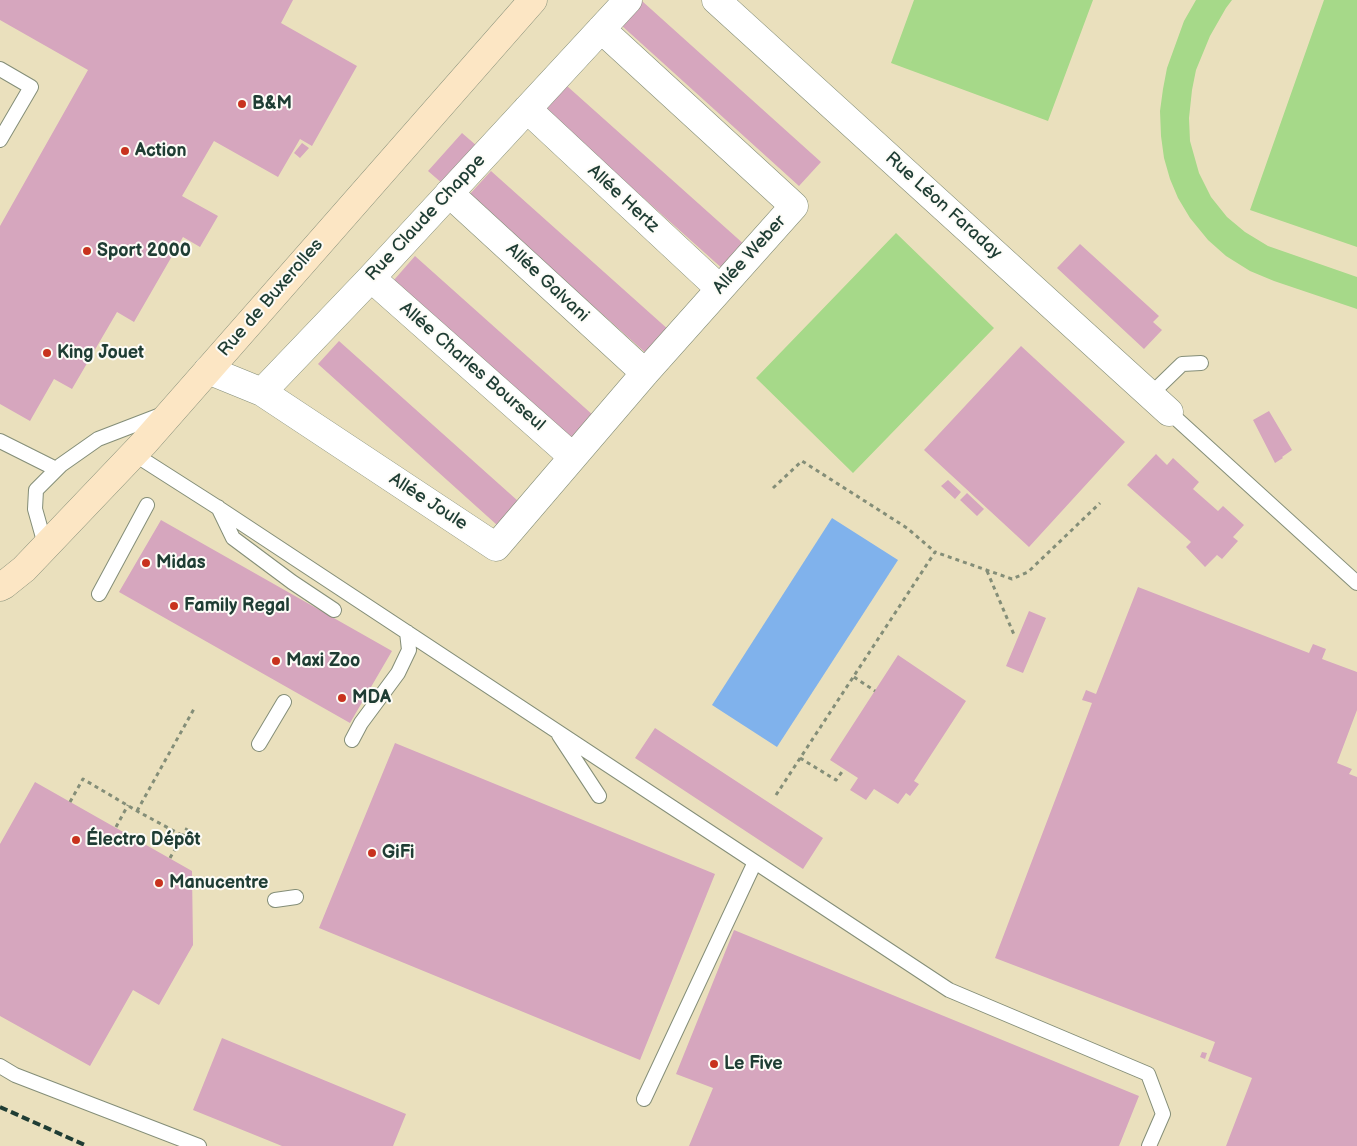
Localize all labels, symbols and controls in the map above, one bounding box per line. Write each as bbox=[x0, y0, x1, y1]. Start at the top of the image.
place label: B&M bbox=[252, 93, 292, 115]
marker: B&M bbox=[236, 98, 248, 110]
place label: Action bbox=[135, 140, 187, 162]
marker: Action bbox=[119, 145, 131, 157]
street label: Rue Léon Faraday bbox=[880, 148, 1006, 264]
street label: Rue Claude Chappe bbox=[362, 150, 490, 286]
street label: Allée Hertz bbox=[583, 160, 663, 238]
street label: Allée Weber bbox=[709, 211, 791, 299]
street label: Rue de Buxerolles bbox=[214, 235, 328, 361]
street label: Allée Galvani bbox=[501, 239, 593, 327]
place label: Sport 2000 bbox=[97, 240, 191, 262]
marker: Sport 2000 bbox=[81, 245, 93, 257]
street label: Allée Charles Bourseul bbox=[395, 298, 549, 436]
place label: King Jouet bbox=[57, 342, 144, 364]
marker: King Jouet bbox=[41, 347, 53, 359]
street label: Allée Joule bbox=[385, 469, 471, 535]
place label: Midas bbox=[156, 552, 206, 574]
marker: Midas bbox=[140, 557, 152, 569]
place label: Family Regal bbox=[184, 595, 290, 617]
marker: Family Regal bbox=[168, 600, 180, 612]
place label: Maxi Zoo bbox=[286, 650, 360, 672]
marker: Maxi Zoo bbox=[270, 655, 282, 667]
place label: MDA bbox=[352, 687, 391, 709]
marker: MDA bbox=[336, 692, 348, 704]
place label: Électro Dépôt bbox=[86, 829, 200, 851]
marker: Électro Dépôt bbox=[70, 834, 82, 846]
place label: GiFi bbox=[382, 842, 414, 864]
marker: GiFi bbox=[366, 847, 378, 859]
place label: Manucentre bbox=[169, 872, 268, 894]
marker: Manucentre bbox=[153, 877, 165, 889]
place label: Le Five bbox=[724, 1053, 783, 1075]
marker: Le Five bbox=[708, 1058, 720, 1070]

